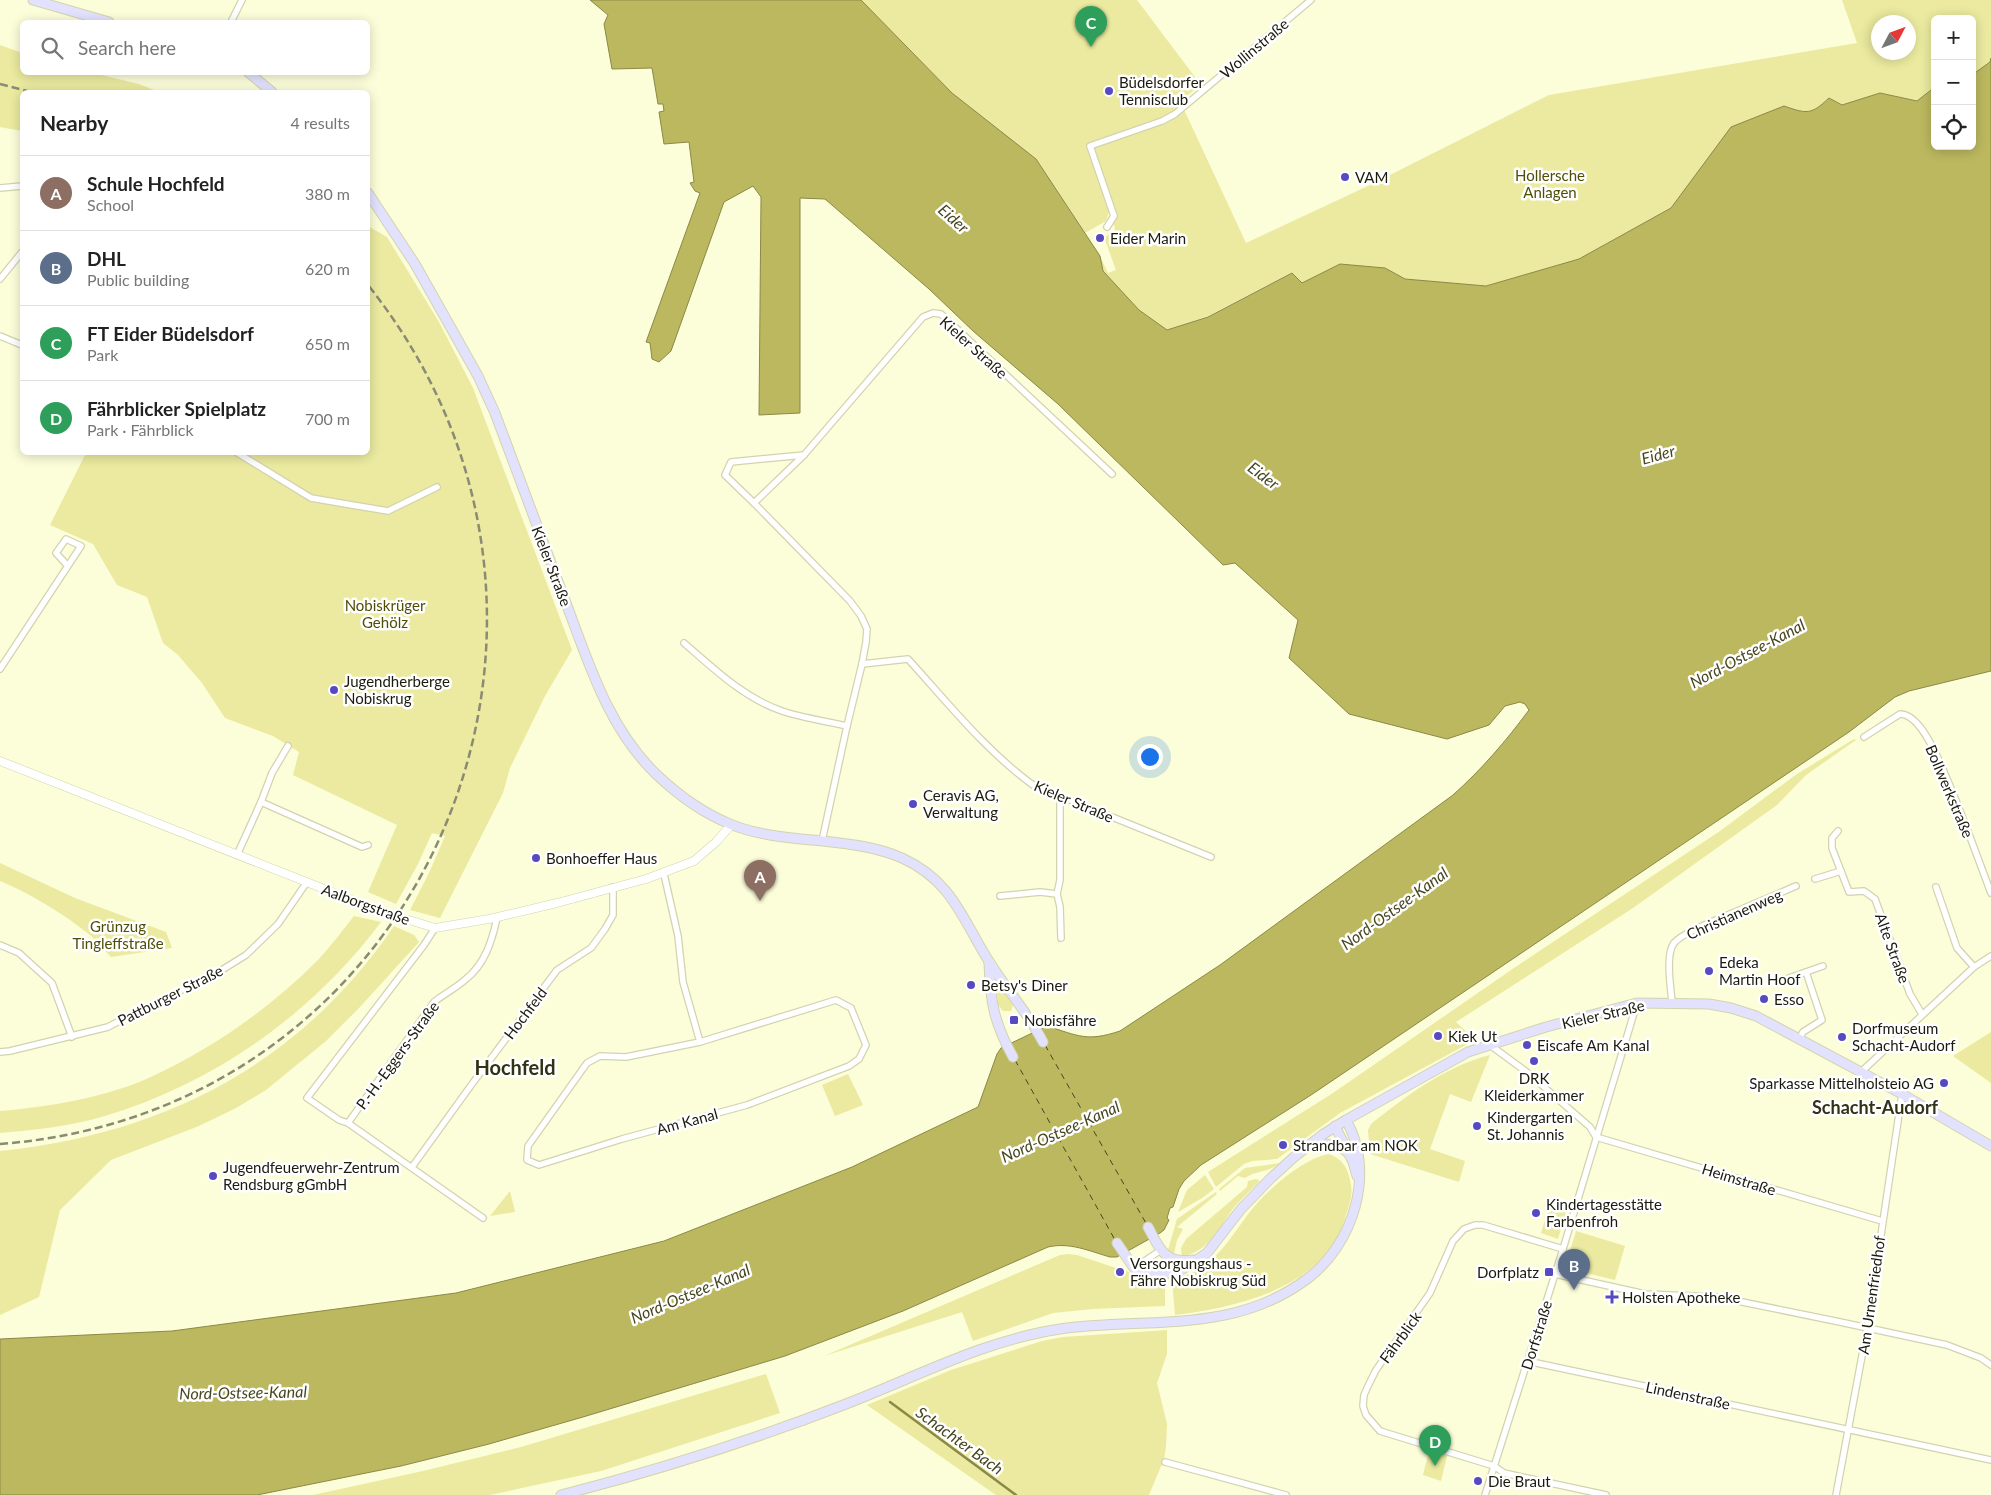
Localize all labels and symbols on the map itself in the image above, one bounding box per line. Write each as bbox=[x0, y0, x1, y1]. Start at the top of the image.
pin: C bbox=[1075, 6, 1107, 47]
street label: Wollinstraße bbox=[1216, 14, 1292, 82]
north arrow bbox=[1871, 15, 1916, 60]
place label: Büdelsdorfer Tennisclub bbox=[1119, 73, 1205, 108]
marker: Büdelsdorfer Tennisclub bbox=[1103, 85, 1115, 97]
park label: Hollersche Anlagen bbox=[1515, 166, 1585, 201]
place label: VAM bbox=[1355, 168, 1388, 186]
marker: VAM bbox=[1339, 171, 1351, 183]
water label: Eider bbox=[935, 200, 973, 237]
place label: Eider Marin bbox=[1110, 229, 1186, 247]
marker: Eider Marin bbox=[1094, 232, 1106, 244]
street label: Kieler Straße bbox=[937, 312, 1011, 382]
water label: Eider bbox=[1639, 440, 1677, 468]
water label: Eider bbox=[1245, 457, 1284, 493]
street label: Kieler Straße bbox=[528, 523, 576, 609]
park label: Nobiskrüger Gehölz bbox=[345, 596, 426, 631]
water label: Nord-Ostsee-Kanal bbox=[1686, 614, 1808, 691]
place label: Jugendherberge Nobiskrug bbox=[344, 672, 450, 707]
marker: Jugendherberge Nobiskrug bbox=[328, 684, 340, 696]
street label: Bollwerkstraße bbox=[1922, 742, 1978, 840]
your location bbox=[1137, 744, 1163, 770]
street label: Kieler Straße bbox=[1032, 776, 1116, 826]
place label: Ceravis AG, Verwaltung bbox=[923, 786, 999, 821]
marker: Ceravis AG, Verwaltung bbox=[907, 798, 919, 810]
place label: Bonhoeffer Haus bbox=[546, 849, 657, 867]
marker: Bonhoeffer Haus bbox=[530, 852, 542, 864]
pin: A bbox=[744, 860, 776, 901]
water label: Nord-Ostsee-Kanal bbox=[1337, 863, 1452, 953]
street label: Aalborgstraße bbox=[319, 880, 413, 928]
street label: Christianenweg bbox=[1683, 885, 1785, 943]
street label: Alte Straße bbox=[1872, 910, 1914, 986]
park label: Grünzug Tingleffstraße bbox=[72, 917, 164, 952]
place label: Edeka Martin Hoof bbox=[1719, 953, 1801, 988]
street label: Pattburger Straße bbox=[114, 961, 226, 1029]
marker: Edeka Martin Hoof bbox=[1703, 965, 1715, 977]
place label: Betsy's Diner bbox=[981, 976, 1068, 994]
marker: Betsy's Diner bbox=[965, 979, 977, 991]
street label: Hochfeld bbox=[500, 984, 550, 1042]
place label: Esso bbox=[1774, 990, 1804, 1008]
marker: Esso bbox=[1758, 993, 1770, 1005]
street label: Kieler Straße bbox=[1560, 996, 1646, 1032]
street label: P.-H.-Eggers-Straße bbox=[352, 997, 442, 1113]
place label: Nobisfähre bbox=[1024, 1011, 1096, 1029]
marker: Nobisfähre bbox=[1008, 1014, 1020, 1026]
place label: Dorfmuseum Schacht-Audorf bbox=[1852, 1019, 1956, 1054]
place label: Kiek Ut bbox=[1448, 1027, 1498, 1045]
marker: Kiek Ut bbox=[1432, 1030, 1444, 1042]
marker: Dorfmuseum Schacht-Audorf bbox=[1836, 1031, 1848, 1043]
place label: Eiscafe Am Kanal bbox=[1537, 1036, 1650, 1054]
marker: Eiscafe Am Kanal bbox=[1521, 1039, 1533, 1051]
district label: Hochfeld bbox=[474, 1055, 556, 1079]
marker: DRK Kleiderkammer bbox=[1528, 1055, 1540, 1067]
place label: DRK Kleiderkammer bbox=[1484, 1069, 1584, 1104]
place label: Sparkasse Mittelholsteio AG bbox=[1749, 1074, 1934, 1092]
marker: Sparkasse Mittelholsteio AG bbox=[1938, 1077, 1950, 1089]
water label: Nord-Ostsee-Kanal bbox=[998, 1096, 1123, 1166]
district label: Schacht-Audorf bbox=[1812, 1096, 1939, 1118]
street label: Am Kanal bbox=[654, 1104, 720, 1138]
place label: Kindergarten St. Johannis bbox=[1487, 1108, 1573, 1143]
marker: Kindergarten St. Johannis bbox=[1471, 1120, 1483, 1132]
place label: Strandbar am NOK bbox=[1293, 1136, 1418, 1154]
marker: Strandbar am NOK bbox=[1277, 1139, 1289, 1151]
place label: Jugendfeuerwehr-Zentrum Rendsburg gGmbH bbox=[223, 1158, 400, 1193]
street label: Heimstraße bbox=[1700, 1159, 1778, 1199]
marker: Jugendfeuerwehr-Zentrum Rendsburg gGmbH bbox=[207, 1170, 219, 1182]
place label: Kindertagesstätte Farbenfroh bbox=[1546, 1195, 1662, 1230]
marker: Kindertagesstätte Farbenfroh bbox=[1530, 1207, 1542, 1219]
street label: Am Urnenfriedhof bbox=[1854, 1234, 1888, 1356]
pin: B bbox=[1558, 1249, 1590, 1290]
place label: Versorgungshaus - Fähre Nobiskrug Süd bbox=[1130, 1254, 1266, 1289]
water label: Nord-Ostsee-Kanal bbox=[627, 1259, 753, 1327]
place label: Dorfplatz bbox=[1477, 1263, 1539, 1281]
marker: Versorgungshaus - Fähre Nobiskrug Süd bbox=[1114, 1266, 1126, 1278]
marker: Dorfplatz bbox=[1543, 1266, 1555, 1278]
place label: Holsten Apotheke bbox=[1622, 1288, 1740, 1306]
marker: Holsten Apotheke bbox=[1606, 1291, 1618, 1303]
street label: Dorfstraße bbox=[1517, 1298, 1555, 1372]
street label: Fährblick bbox=[1375, 1308, 1425, 1366]
street label: Lindenstraße bbox=[1644, 1377, 1732, 1413]
water label: Nord-Ostsee-Kanal bbox=[179, 1381, 307, 1403]
water label: Schachter Bach bbox=[913, 1402, 1007, 1478]
pin: D bbox=[1419, 1425, 1451, 1466]
place label: Die Braut bbox=[1488, 1472, 1551, 1490]
marker: Die Braut bbox=[1472, 1475, 1484, 1487]

